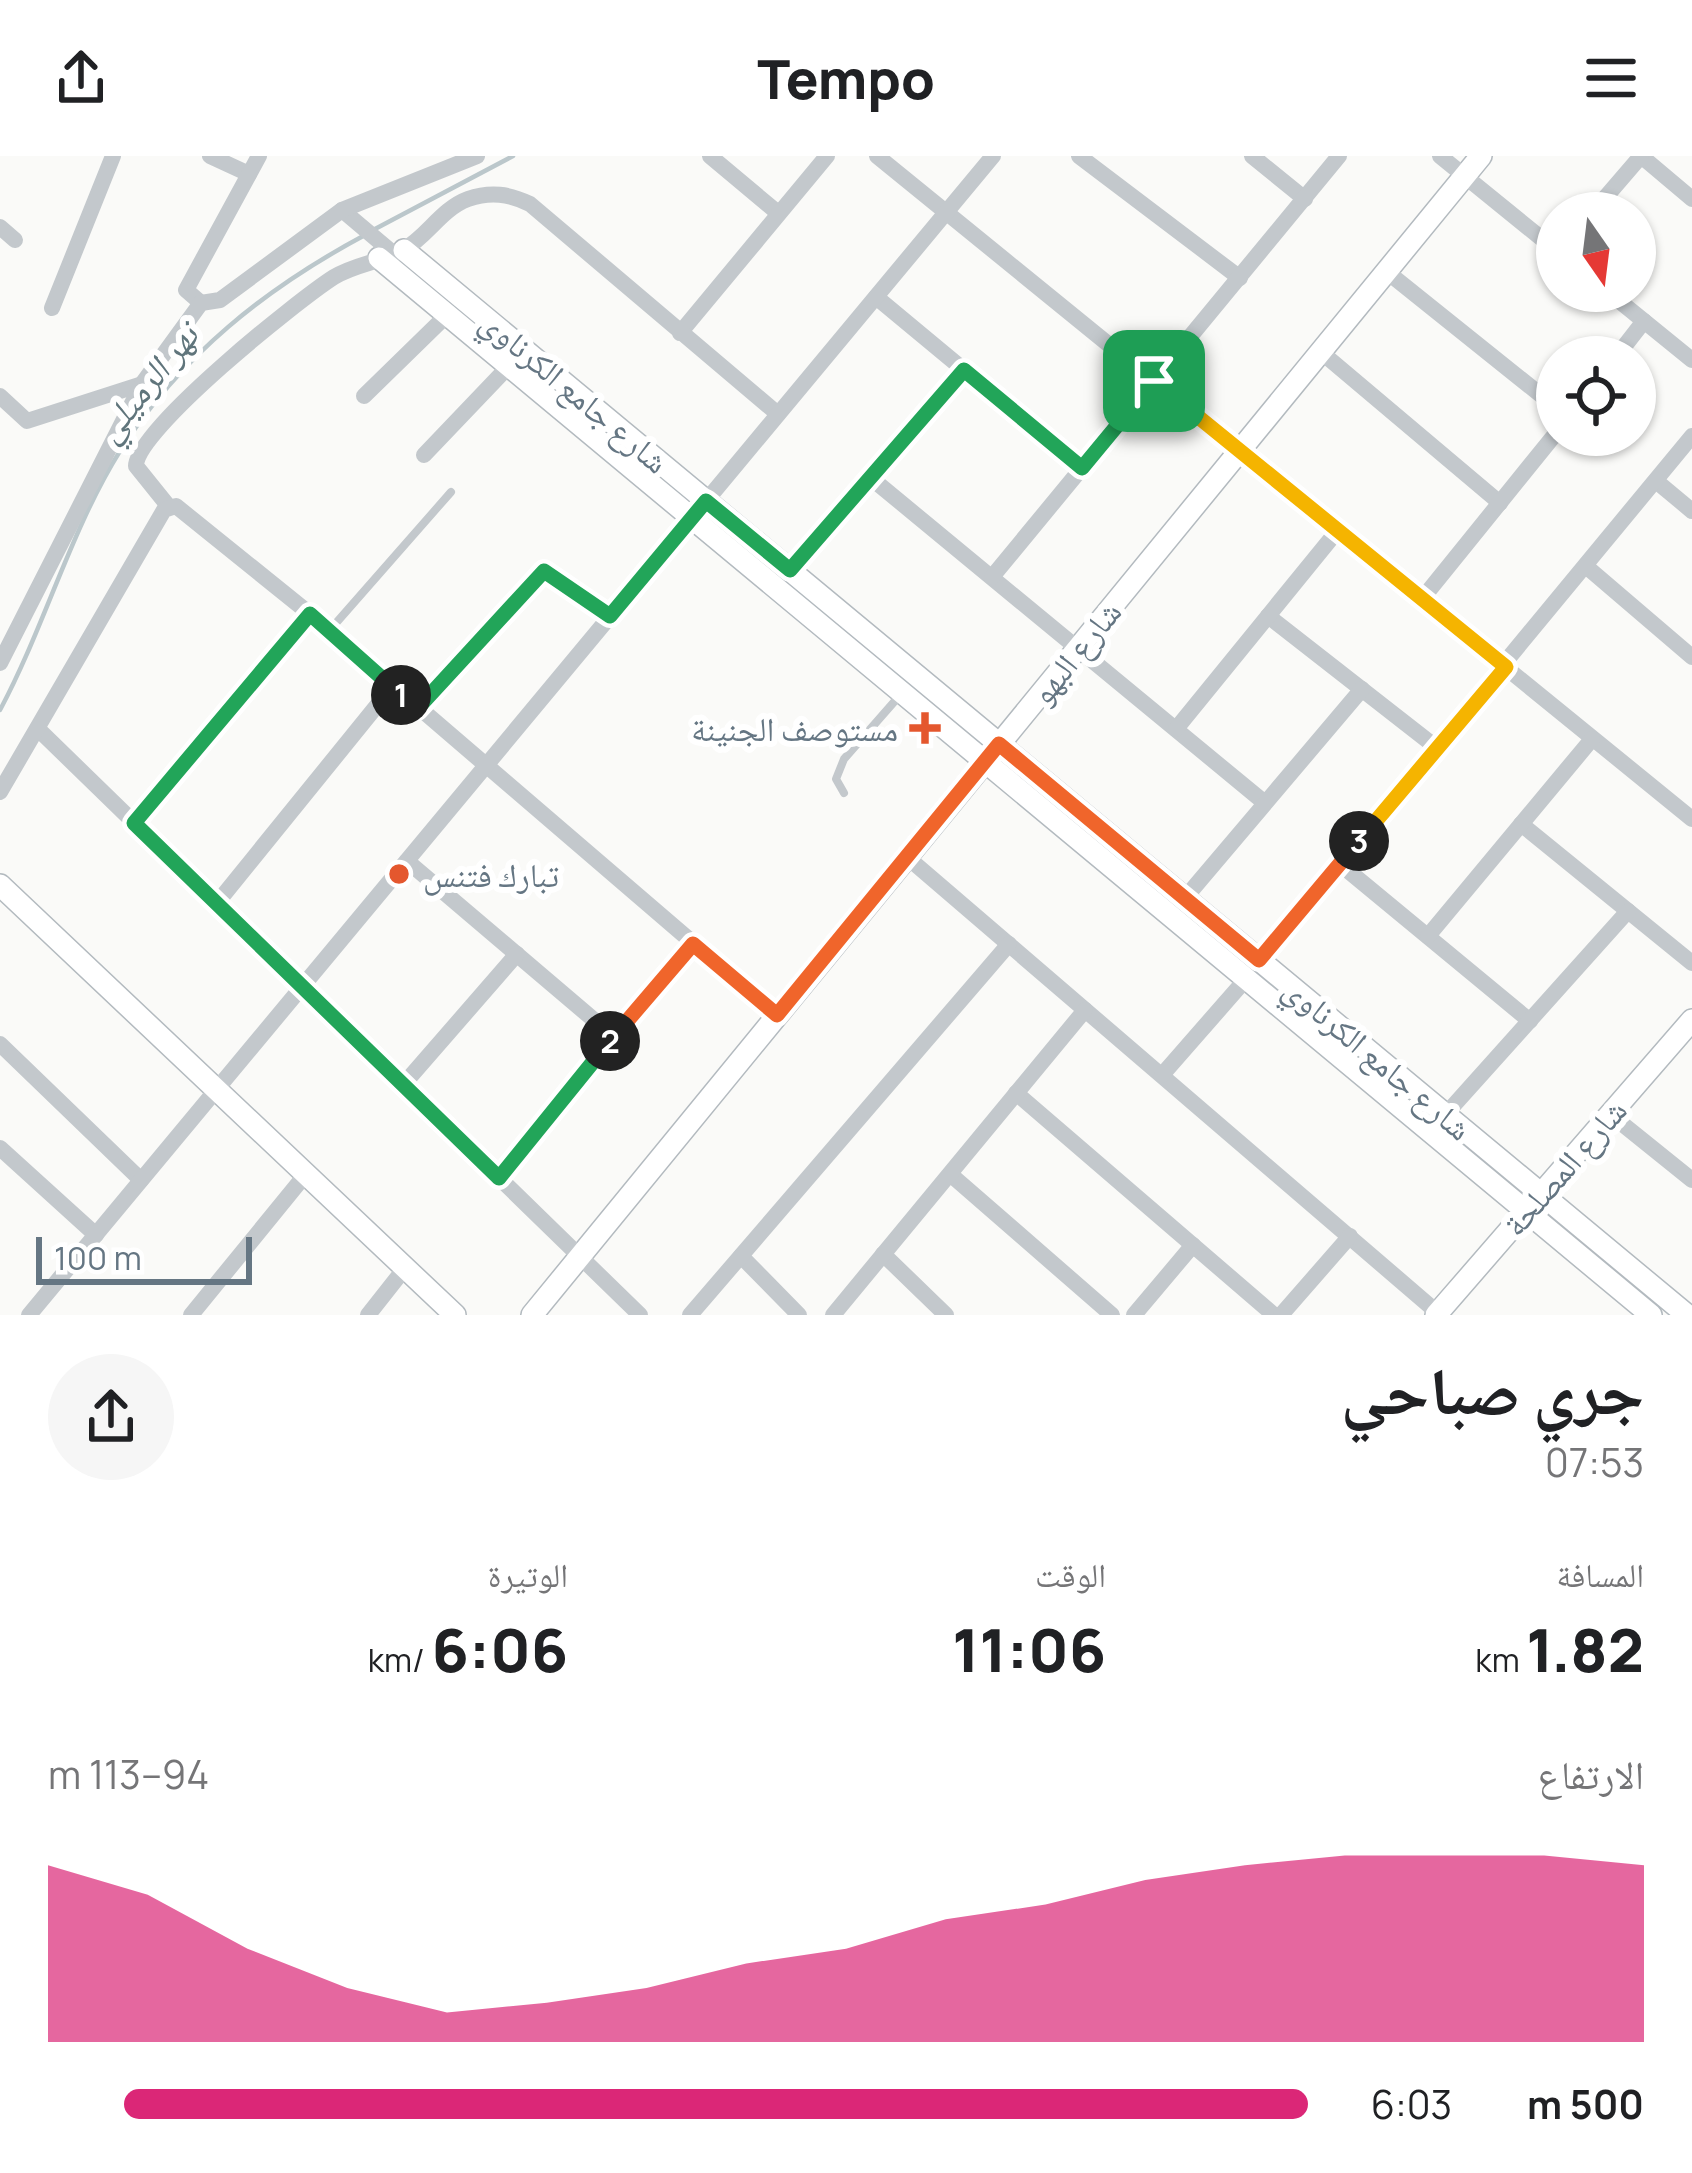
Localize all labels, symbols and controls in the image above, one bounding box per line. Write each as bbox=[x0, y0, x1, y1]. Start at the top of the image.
text: Tempo bbox=[757, 41, 935, 115]
icon: share bbox=[48, 45, 114, 111]
icon: menu bbox=[1578, 45, 1644, 111]
north arrow bbox=[1536, 192, 1656, 312]
map controls bbox=[1536, 192, 1656, 456]
street label: شارع جامع الكرناوي bbox=[469, 299, 679, 486]
water label: نهر الرميلي bbox=[83, 308, 216, 455]
pin bbox=[1103, 330, 1205, 432]
button: locate bbox=[1536, 336, 1656, 456]
icon: arrive bbox=[1121, 348, 1187, 414]
street label: شارع البهو bbox=[1019, 590, 1131, 714]
pin: 1 bbox=[371, 665, 431, 725]
text: 1 bbox=[394, 672, 408, 717]
place label: مستوصف الجنينة bbox=[691, 706, 898, 751]
marker: مستوصف الجنينة bbox=[909, 712, 941, 744]
pin: 3 bbox=[1329, 811, 1389, 871]
text: 3 bbox=[1349, 818, 1369, 863]
place label: تبارك فتنس bbox=[423, 852, 559, 897]
marker: تبارك فتنس bbox=[386, 861, 412, 887]
street label: شارع جامع الكرناوي bbox=[1272, 966, 1482, 1153]
pin: 2 bbox=[580, 1011, 640, 1071]
text: 2 bbox=[600, 1018, 620, 1063]
street label: شارع المصلحة bbox=[1492, 1089, 1636, 1245]
scale bar bbox=[36, 1231, 252, 1284]
text: 100 m bbox=[54, 1235, 142, 1280]
text: جري صباحي bbox=[1341, 1345, 1644, 1435]
button: share bbox=[48, 1354, 174, 1480]
text: 07:53 bbox=[1545, 1435, 1644, 1489]
text: الوتيرة bbox=[488, 1552, 568, 1597]
text: الوقت bbox=[1035, 1552, 1106, 1597]
text: المسافة bbox=[1557, 1552, 1644, 1597]
text: 6:06 bbox=[432, 1608, 568, 1690]
text: 11:06 bbox=[952, 1608, 1106, 1690]
text: 1.82 bbox=[1526, 1608, 1644, 1690]
text: /km bbox=[368, 1637, 432, 1682]
text: km bbox=[1475, 1637, 1526, 1682]
text: 94–113 m bbox=[48, 1747, 209, 1801]
text: الارتفاع bbox=[1538, 1747, 1644, 1801]
text: 6:03 bbox=[1371, 2077, 1452, 2131]
text: 500 m bbox=[1527, 2077, 1644, 2131]

